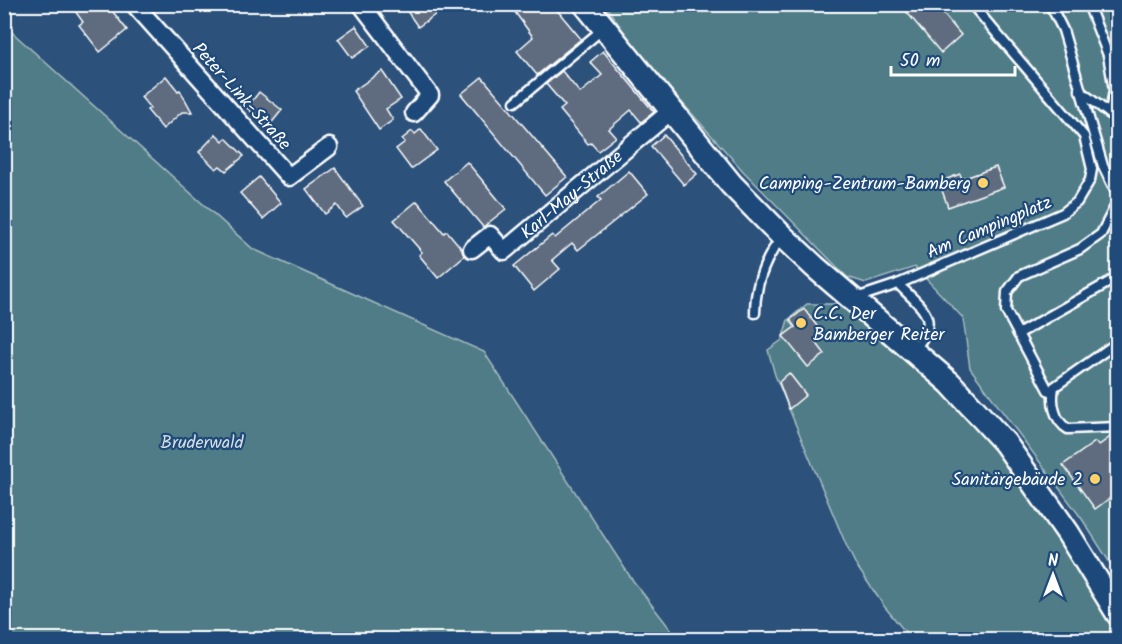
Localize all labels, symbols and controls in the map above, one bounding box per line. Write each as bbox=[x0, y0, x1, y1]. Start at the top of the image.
street label: Peter-Link-Straße bbox=[184, 36, 298, 158]
scale bar bbox=[891, 39, 1016, 77]
text: 50 m bbox=[900, 47, 940, 76]
street label: Karl-May-Straße bbox=[514, 144, 630, 247]
place label: Camping-Zentrum-Bamberg bbox=[759, 170, 971, 199]
marker: Camping-Zentrum-Bamberg bbox=[976, 176, 990, 190]
street label: Am Campingplatz bbox=[923, 189, 1057, 268]
place label: C.C. Der Bamberger Reiter bbox=[813, 300, 946, 350]
marker: C.C. Der Bamberger Reiter bbox=[794, 316, 808, 330]
park label: Bruderwald bbox=[160, 429, 245, 458]
place label: Sanitärgebäude 2 bbox=[952, 466, 1083, 495]
marker: Sanitärgebäude 2 bbox=[1088, 472, 1102, 486]
north arrow bbox=[1023, 545, 1083, 605]
text: N bbox=[1048, 549, 1058, 574]

